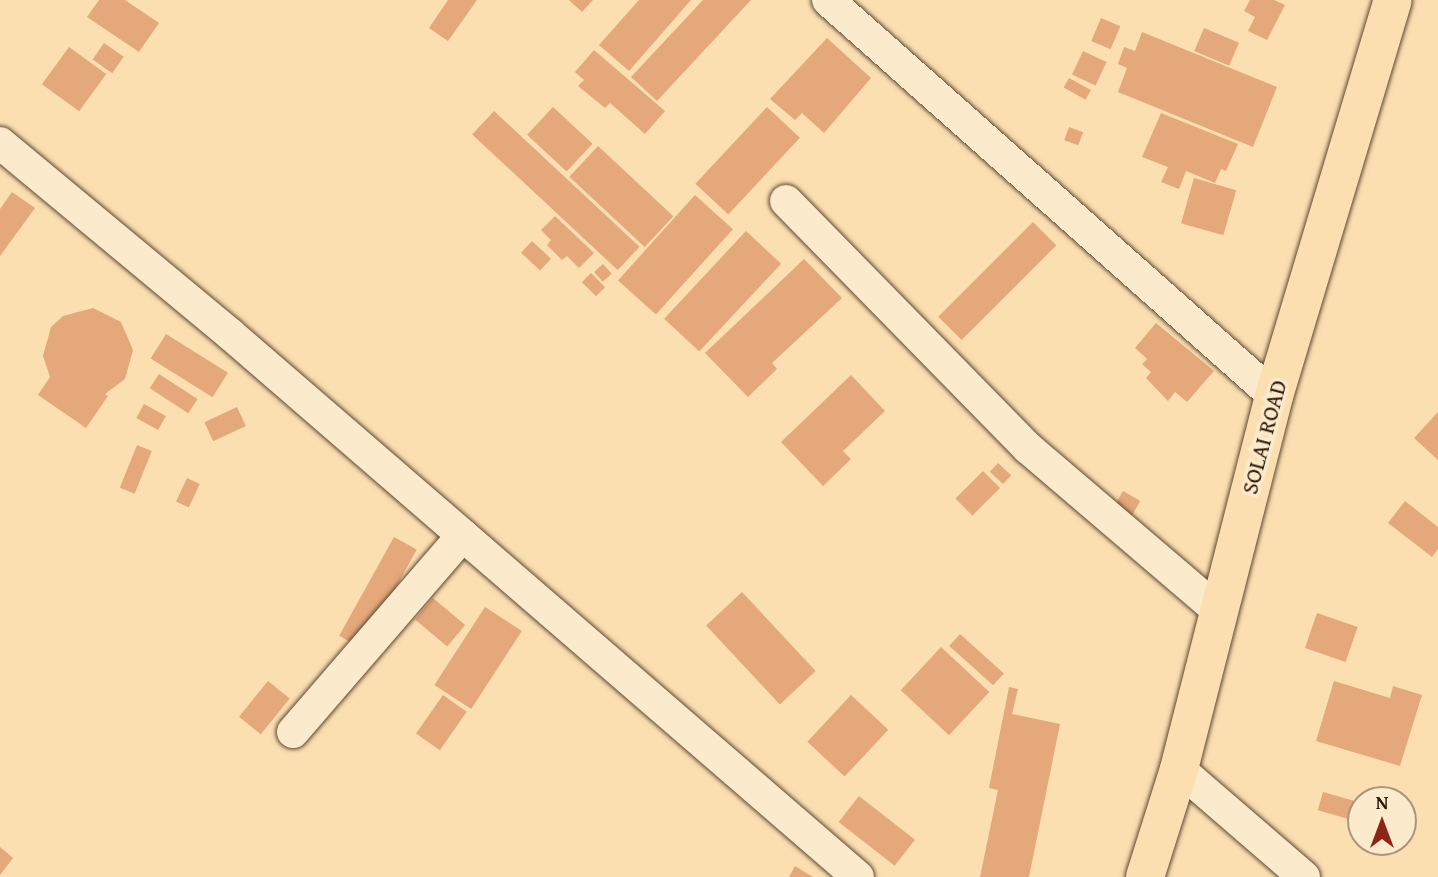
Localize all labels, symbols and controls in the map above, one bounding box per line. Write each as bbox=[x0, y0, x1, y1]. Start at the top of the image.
street label: SOLAI ROAD bbox=[1236, 377, 1292, 497]
north arrow bbox=[1347, 786, 1417, 856]
text: N bbox=[1376, 788, 1388, 816]

